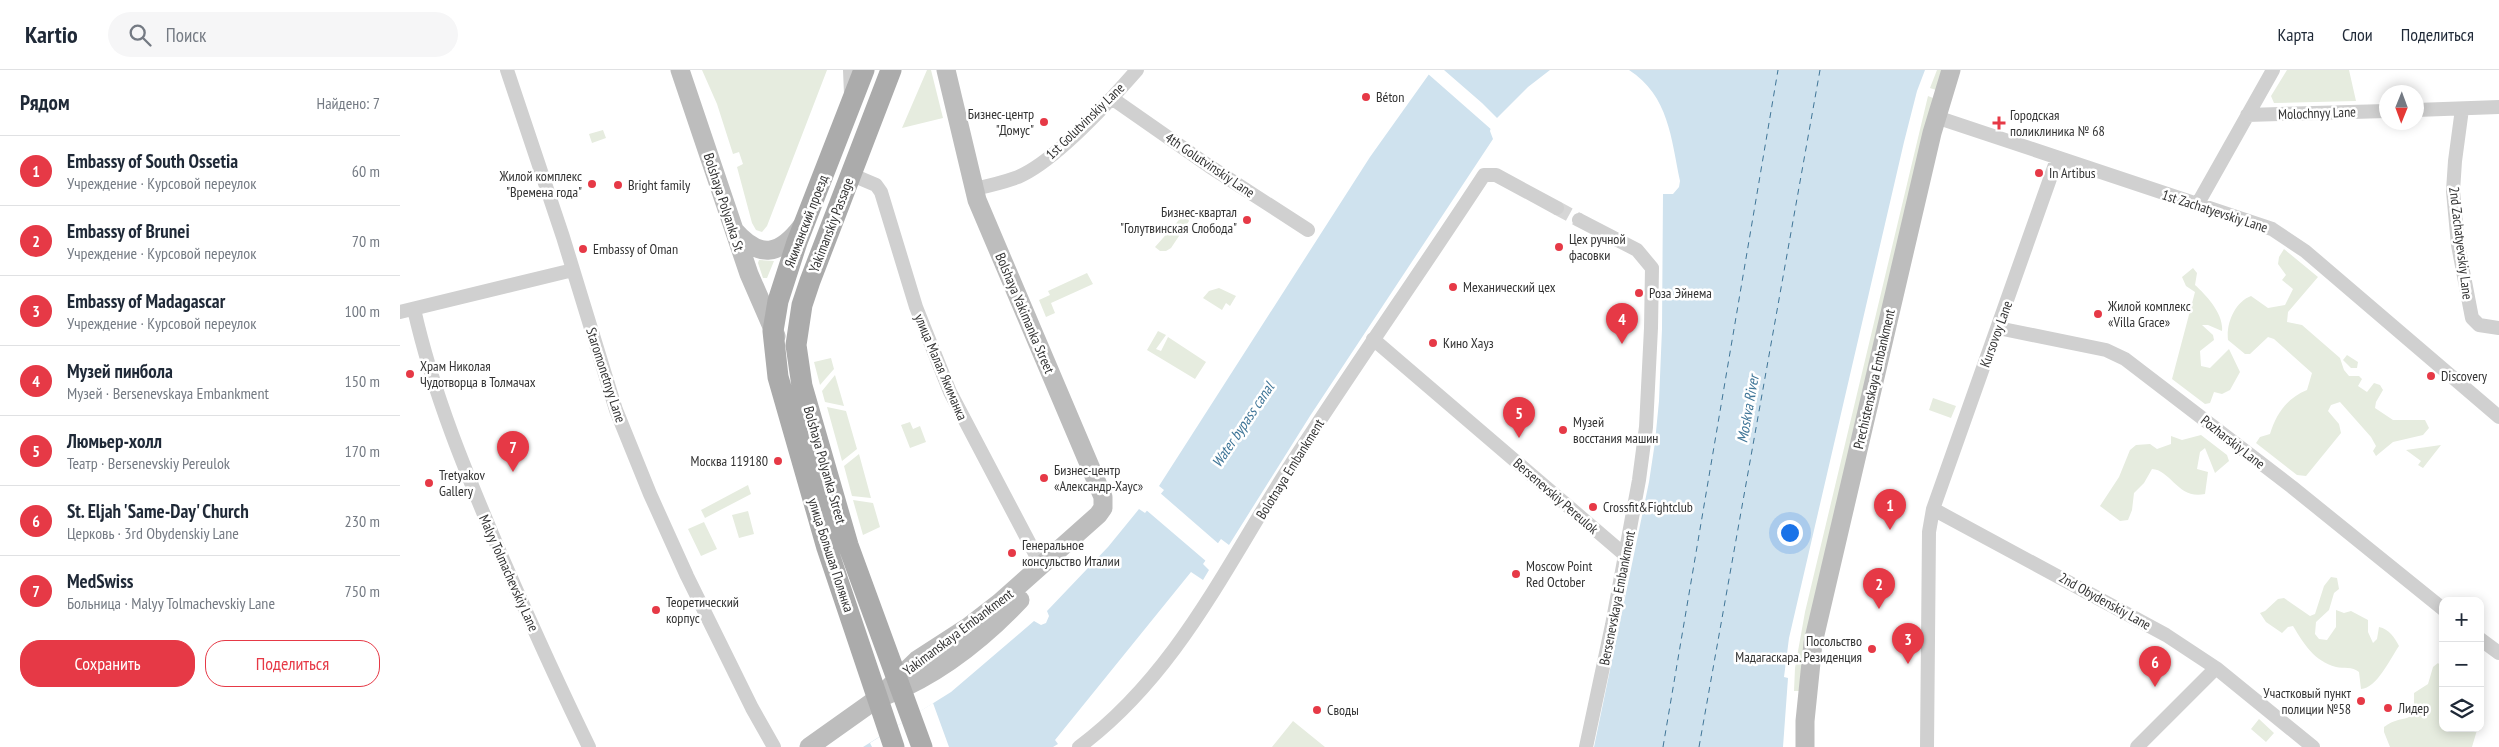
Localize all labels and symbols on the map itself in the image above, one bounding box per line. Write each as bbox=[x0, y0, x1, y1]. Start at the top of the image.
street label: 1st Golutvinskiy Lane bbox=[1042, 79, 1128, 163]
north arrow bbox=[2379, 85, 2424, 130]
place label: Béton bbox=[1376, 88, 1404, 106]
marker: Béton bbox=[1360, 91, 1372, 103]
street label: Molochnyy Lane bbox=[2278, 103, 2356, 123]
place label: Бизнес-центр "Домус" bbox=[968, 105, 1034, 139]
place label: Городская поликлиника № 68 bbox=[2010, 106, 2105, 140]
marker: Бизнес-центр "Домус" bbox=[1038, 116, 1050, 128]
marker: Городская поликлиника № 68 bbox=[1992, 116, 2006, 130]
street label: 4th Golutvinskiy Lane bbox=[1162, 128, 1258, 202]
street label: Bolshaya Polyanka St bbox=[700, 151, 748, 254]
place label: In Artibus bbox=[2049, 164, 2096, 182]
place label: Жилой комплекс "Времена года" bbox=[498, 167, 582, 201]
marker: In Artibus bbox=[2033, 167, 2045, 179]
street label: Якиманский проезд bbox=[780, 172, 832, 270]
street label: Yakimanskiy Passage bbox=[805, 175, 857, 275]
place label: Bright family bbox=[628, 176, 691, 194]
marker: Жилой комплекс "Времена года" bbox=[586, 178, 598, 190]
marker: Bright family bbox=[612, 179, 624, 191]
street label: 1st Zachatyevskiy Lane bbox=[2160, 185, 2270, 237]
street label: 2nd Zachatyevskiy Lane bbox=[2445, 185, 2477, 301]
place label: Бизнес-квартал "Голутвинская Слобода" bbox=[1120, 203, 1237, 237]
marker: Бизнес-квартал "Голутвинская Слобода" bbox=[1241, 214, 1253, 226]
place label: Цех ручной фасовки bbox=[1569, 230, 1626, 264]
place label: Embassy of Oman bbox=[593, 240, 678, 258]
marker: Цех ручной фасовки bbox=[1553, 241, 1565, 253]
marker: Embassy of Oman bbox=[577, 243, 589, 255]
street label: Bolshaya Yakimanka Street bbox=[991, 250, 1059, 376]
place label: Механический цех bbox=[1463, 278, 1556, 296]
marker: Механический цех bbox=[1447, 281, 1459, 293]
place label: Роза Эйнема bbox=[1649, 284, 1712, 302]
marker: Роза Эйнема bbox=[1633, 287, 1645, 299]
place label: Жилой комплекс «Villa Grace» bbox=[2107, 297, 2191, 331]
street label: Kursovoy Lane bbox=[1976, 298, 2016, 370]
pin: 4 bbox=[1606, 303, 1638, 344]
street label: Prechistenskaya Embankment bbox=[1849, 307, 1899, 451]
marker: Жилой комплекс «Villa Grace» bbox=[2092, 308, 2104, 320]
street label: улица Малая Якиманка bbox=[910, 311, 972, 423]
street label: Staromonetnyy Lane bbox=[582, 325, 630, 425]
place label: Кино Хауз bbox=[1443, 334, 1494, 352]
marker: Кино Хауз bbox=[1427, 337, 1439, 349]
place label: Храм Николая Чудотворца в Толмачах bbox=[420, 357, 536, 391]
place label: Discovery bbox=[2441, 367, 2488, 385]
marker: Храм Николая Чудотворца в Толмачах bbox=[404, 368, 416, 380]
marker: Discovery bbox=[2425, 370, 2437, 382]
water label: Moskva River bbox=[1732, 372, 1763, 444]
water label: Water bypass canal bbox=[1207, 377, 1279, 471]
pin: 5 bbox=[1503, 397, 1535, 438]
street label: Bolshaya Polyanka Street bbox=[800, 404, 850, 526]
street label: Pozharskiy Lane bbox=[2197, 411, 2269, 473]
place label: Музей восстания машин bbox=[1573, 413, 1658, 447]
street label: Bolotnaya Embankment bbox=[1252, 415, 1328, 522]
marker: Музей восстания машин bbox=[1557, 424, 1569, 436]
pin: 7 bbox=[497, 431, 529, 472]
place label: Москва 119180 bbox=[691, 452, 768, 470]
street label: Bersenevskiy Pereulok bbox=[1510, 454, 1603, 538]
marker: Москва 119180 bbox=[772, 455, 784, 467]
place label: Бизнес-центр «Александр-Хаус» bbox=[1054, 461, 1143, 495]
place label: Tretyakov Gallery bbox=[439, 466, 486, 500]
marker: Бизнес-центр «Александр-Хаус» bbox=[1038, 472, 1050, 484]
marker: Tretyakov Gallery bbox=[423, 477, 435, 489]
pin: 1 bbox=[1874, 489, 1906, 530]
street label: улица Большая Полянка bbox=[804, 496, 858, 614]
place label: Crossfit&Fightclub bbox=[1603, 498, 1693, 516]
marker: Crossfit&Fightclub bbox=[1587, 501, 1599, 513]
street label: Malyy Tolmachevskiy Lane bbox=[475, 512, 543, 634]
your location bbox=[1777, 520, 1803, 546]
street label: Bersenevskaya Embankment bbox=[1595, 529, 1639, 667]
place label: Генеральное консульство Италии bbox=[1022, 536, 1120, 570]
marker: Генеральное консульство Италии bbox=[1006, 547, 1018, 559]
place label: Moscow Point Red October bbox=[1526, 557, 1592, 591]
marker: Moscow Point Red October bbox=[1510, 568, 1522, 580]
pin: 2 bbox=[1863, 568, 1895, 609]
street label: 2nd Obydenskiy Lane bbox=[2056, 568, 2154, 634]
street label: Yakimanskaya Embankment bbox=[899, 585, 1017, 679]
place label: Теоретический корпус bbox=[666, 593, 739, 627]
marker: Теоретический корпус bbox=[650, 604, 662, 616]
pin: 3 bbox=[1892, 623, 1924, 664]
place label: Посольство Мадагаскара. Резиденция bbox=[1735, 632, 1862, 666]
marker: Посольство Мадагаскара. Резиденция bbox=[1866, 643, 1878, 655]
pin: 6 bbox=[2139, 646, 2171, 687]
place label: Участковый пункт полиции №58 bbox=[2263, 684, 2352, 718]
marker: Участковый пункт полиции №58 bbox=[2355, 695, 2367, 707]
place label: Лидер bbox=[2397, 699, 2429, 717]
place label: Своды bbox=[1327, 701, 1359, 719]
marker: Лидер bbox=[2382, 702, 2394, 714]
marker: Своды bbox=[1311, 704, 1323, 716]

